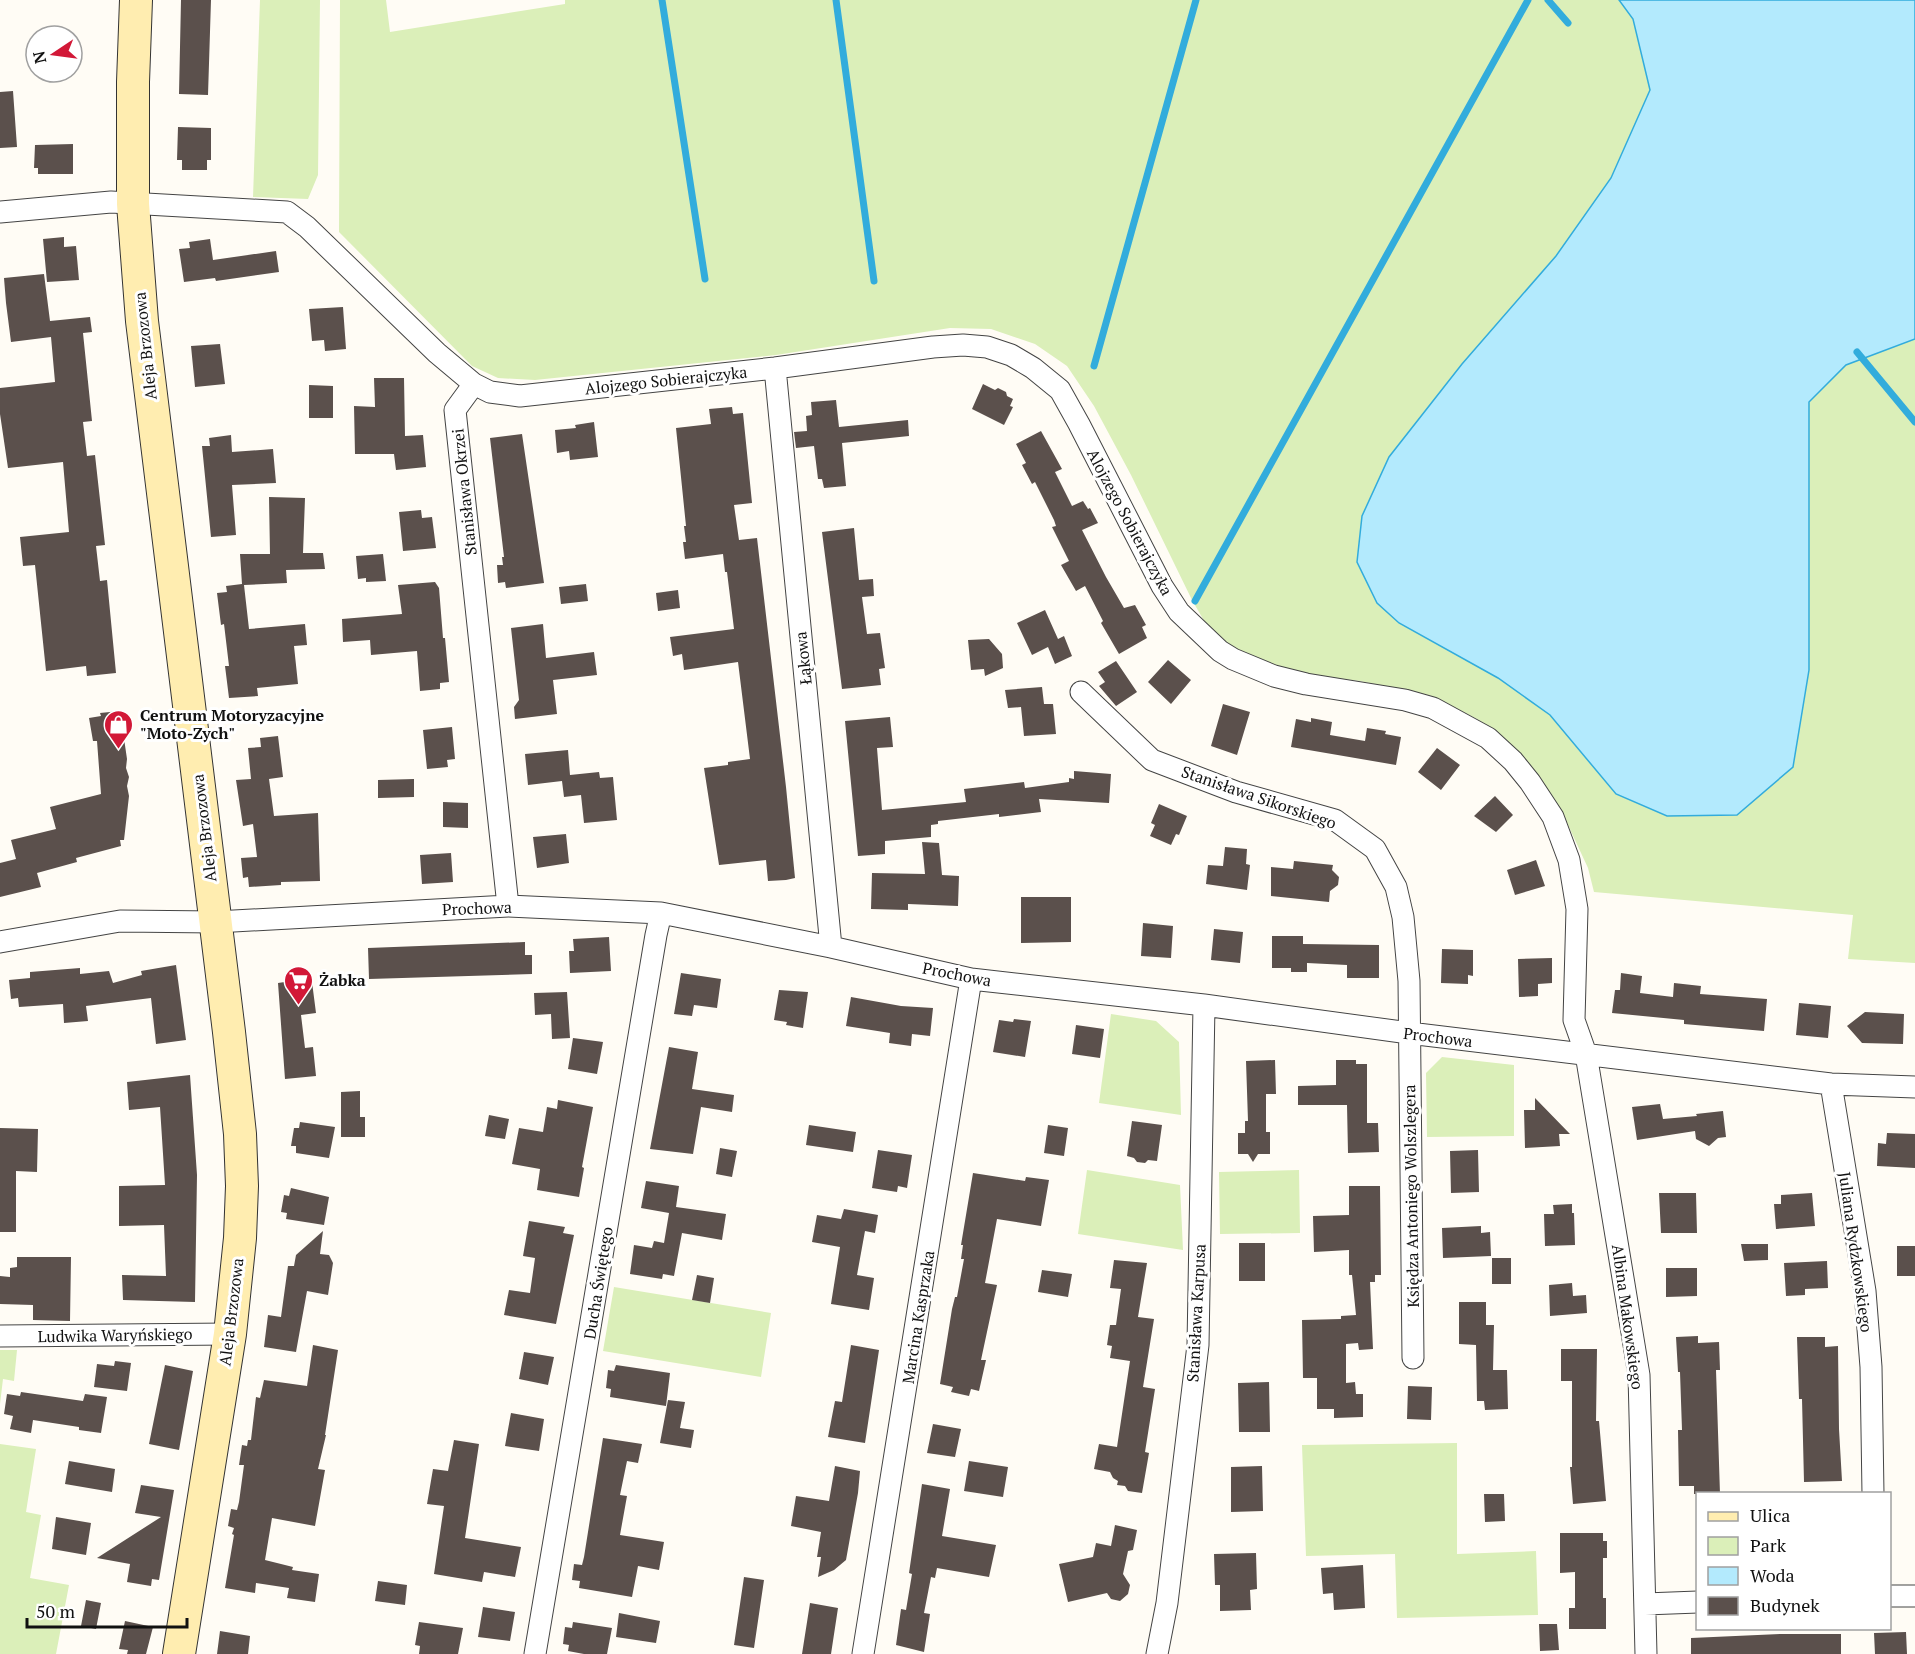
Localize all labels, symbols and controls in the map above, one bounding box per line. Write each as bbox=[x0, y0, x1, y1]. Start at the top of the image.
north arrow bbox=[24, 24, 84, 84]
text: N bbox=[27, 49, 51, 66]
street label: Aleja Brzozowa bbox=[128, 291, 162, 401]
street label: Alojzego Sobierajczyka bbox=[584, 361, 748, 399]
street label: Stanisława Okrzei bbox=[446, 427, 482, 557]
street label: Alojzego Sobierajczyka bbox=[1082, 445, 1178, 599]
street label: Łąkowa bbox=[789, 630, 817, 686]
place label: Centrum Motoryzacyjne "Moto-Zych" bbox=[140, 704, 325, 744]
shop icon: Centrum Motoryzacyjne "Moto-Zych" bbox=[103, 708, 135, 750]
street label: Stanisława Sikorskiego bbox=[1179, 760, 1340, 834]
street label: Aleja Brzozowa bbox=[186, 773, 222, 883]
street label: Prochowa bbox=[442, 896, 512, 920]
street label: Prochowa bbox=[921, 957, 993, 991]
supermarket icon: Żabka bbox=[282, 964, 314, 1006]
place label: Żabka bbox=[319, 969, 366, 991]
street label: Prochowa bbox=[1402, 1022, 1474, 1052]
street label: Księdza Antoniego Wolszlegera bbox=[1398, 1084, 1424, 1308]
street label: Juliana Rydzkowskiego bbox=[1834, 1170, 1878, 1334]
street label: Ducha Świętego bbox=[578, 1225, 618, 1341]
street label: Stanisława Karpusa bbox=[1181, 1243, 1211, 1383]
street label: Albina Makowskiego bbox=[1607, 1243, 1649, 1391]
street label: Marcina Kasprzaka bbox=[897, 1249, 939, 1385]
street label: Aleja Brzozowa bbox=[213, 1257, 249, 1367]
street label: Ludwika Waryńskiego bbox=[37, 1323, 193, 1347]
legend bbox=[1696, 1492, 1891, 1630]
text: Ulica bbox=[1750, 1503, 1790, 1527]
text: Park bbox=[1750, 1533, 1787, 1557]
text: Woda bbox=[1750, 1563, 1795, 1587]
scale bar bbox=[27, 1591, 188, 1629]
text: Budynek bbox=[1750, 1593, 1820, 1617]
text: 50 m bbox=[36, 1599, 76, 1623]

